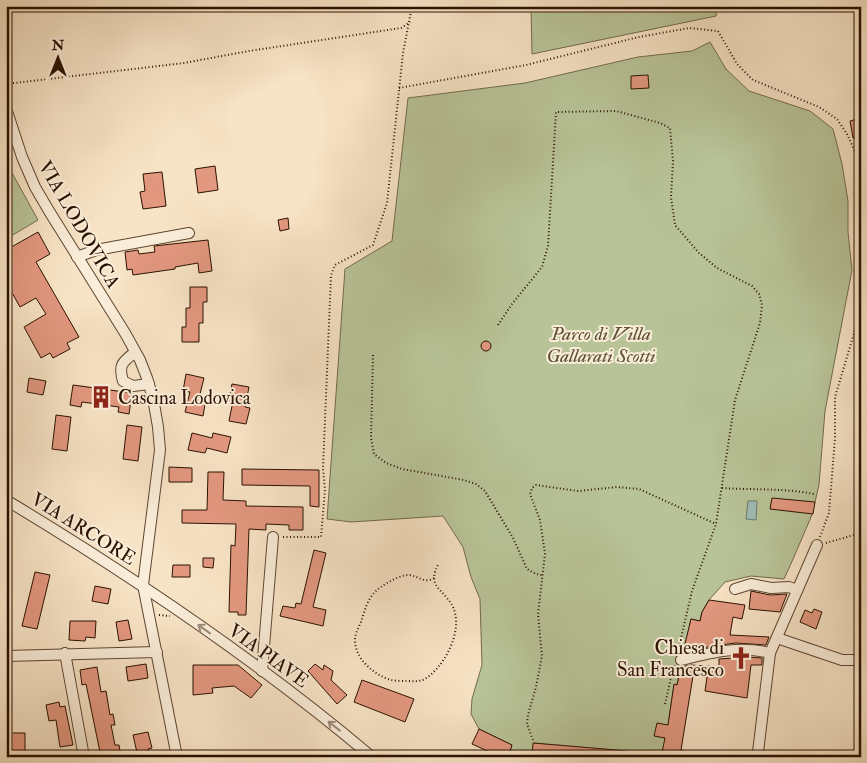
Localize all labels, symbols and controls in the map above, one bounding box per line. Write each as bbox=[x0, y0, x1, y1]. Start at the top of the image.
north arrow bbox=[32, 32, 82, 82]
text: N bbox=[51, 37, 65, 54]
street label: VIA LODOVICA bbox=[33, 156, 125, 293]
park label: Parco di Villa Gallarati Scotti bbox=[546, 322, 656, 368]
building icon: Cascina Lodovica bbox=[88, 384, 114, 410]
place label: Cascina Lodovica bbox=[118, 386, 251, 410]
street label: VIA ARCORE bbox=[27, 487, 141, 571]
street label: VIA PIAVE bbox=[223, 619, 314, 693]
one-way arrow bbox=[198, 623, 211, 634]
place label: Chiesa di San Francesco bbox=[617, 636, 724, 682]
church icon: Chiesa di San Francesco bbox=[728, 645, 754, 671]
one-way arrow bbox=[328, 720, 341, 731]

